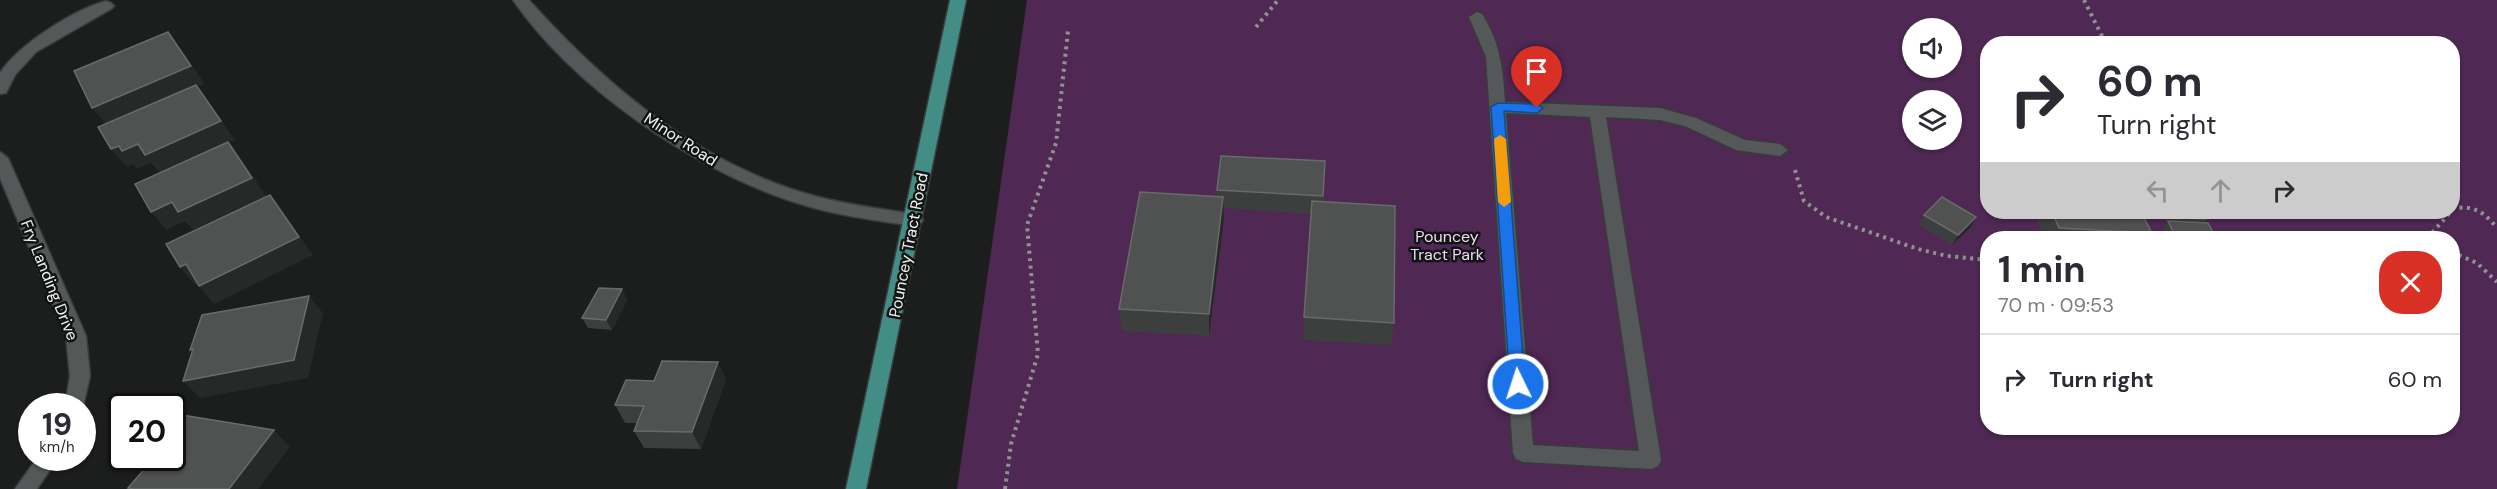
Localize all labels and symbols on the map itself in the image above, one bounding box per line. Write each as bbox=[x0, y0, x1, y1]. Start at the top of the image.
pin bbox=[1511, 46, 1562, 108]
street label: Minor Road bbox=[640, 108, 721, 171]
street label: Pouncey Tract Road bbox=[884, 171, 933, 319]
street label: Fry Landing Drive bbox=[16, 217, 83, 344]
park label: Pouncey Tract Park bbox=[1410, 226, 1484, 265]
position arrow bbox=[1486, 352, 1550, 416]
speed limit sign: 20 bbox=[108, 393, 186, 471]

